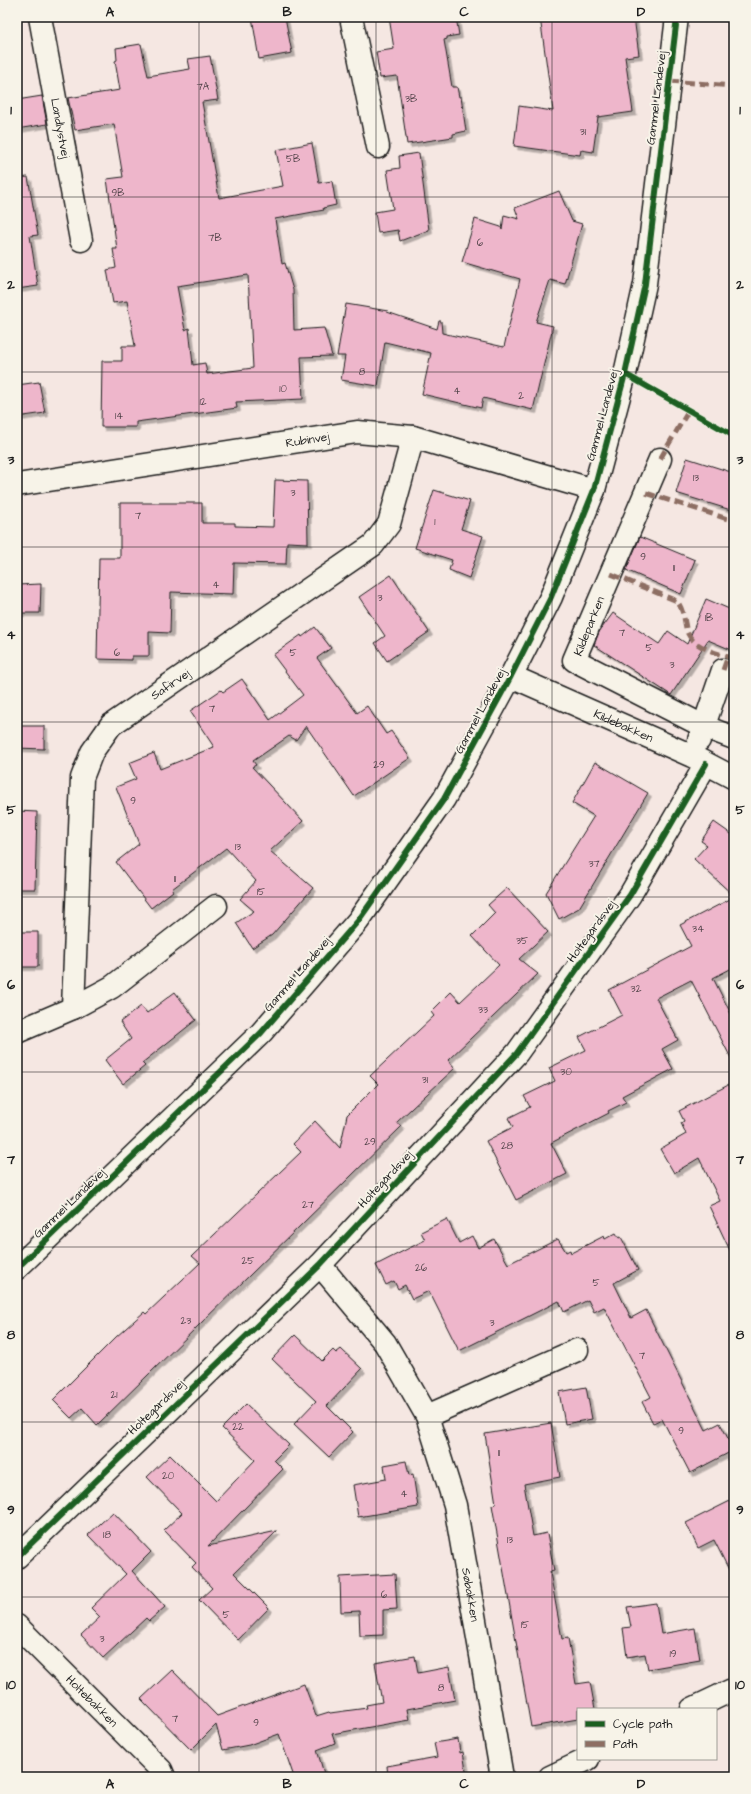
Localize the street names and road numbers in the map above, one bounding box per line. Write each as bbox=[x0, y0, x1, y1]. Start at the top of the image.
street label: Gammel Landevej bbox=[642, 49, 671, 146]
street label: Landlystvej bbox=[46, 97, 74, 161]
street label: Gammel Landevej bbox=[582, 367, 623, 463]
street label: Rubinvej bbox=[284, 428, 332, 452]
street label: Kildeparken bbox=[570, 594, 609, 659]
street label: Safirvej bbox=[148, 665, 194, 704]
street label: Gammel Landevej bbox=[451, 665, 510, 757]
street label: Kildebakken bbox=[591, 706, 656, 747]
street label: Holtegårdsvej bbox=[563, 896, 621, 966]
street label: Gammel Landevej bbox=[260, 933, 335, 1015]
street label: Holtegårdsvej bbox=[354, 1146, 418, 1213]
street label: Gammel Landevej bbox=[30, 1164, 110, 1242]
street label: Holtegårdsvej bbox=[124, 1375, 190, 1440]
street label: Søbakken bbox=[457, 1566, 483, 1623]
street label: Holtebakken bbox=[62, 1671, 121, 1731]

